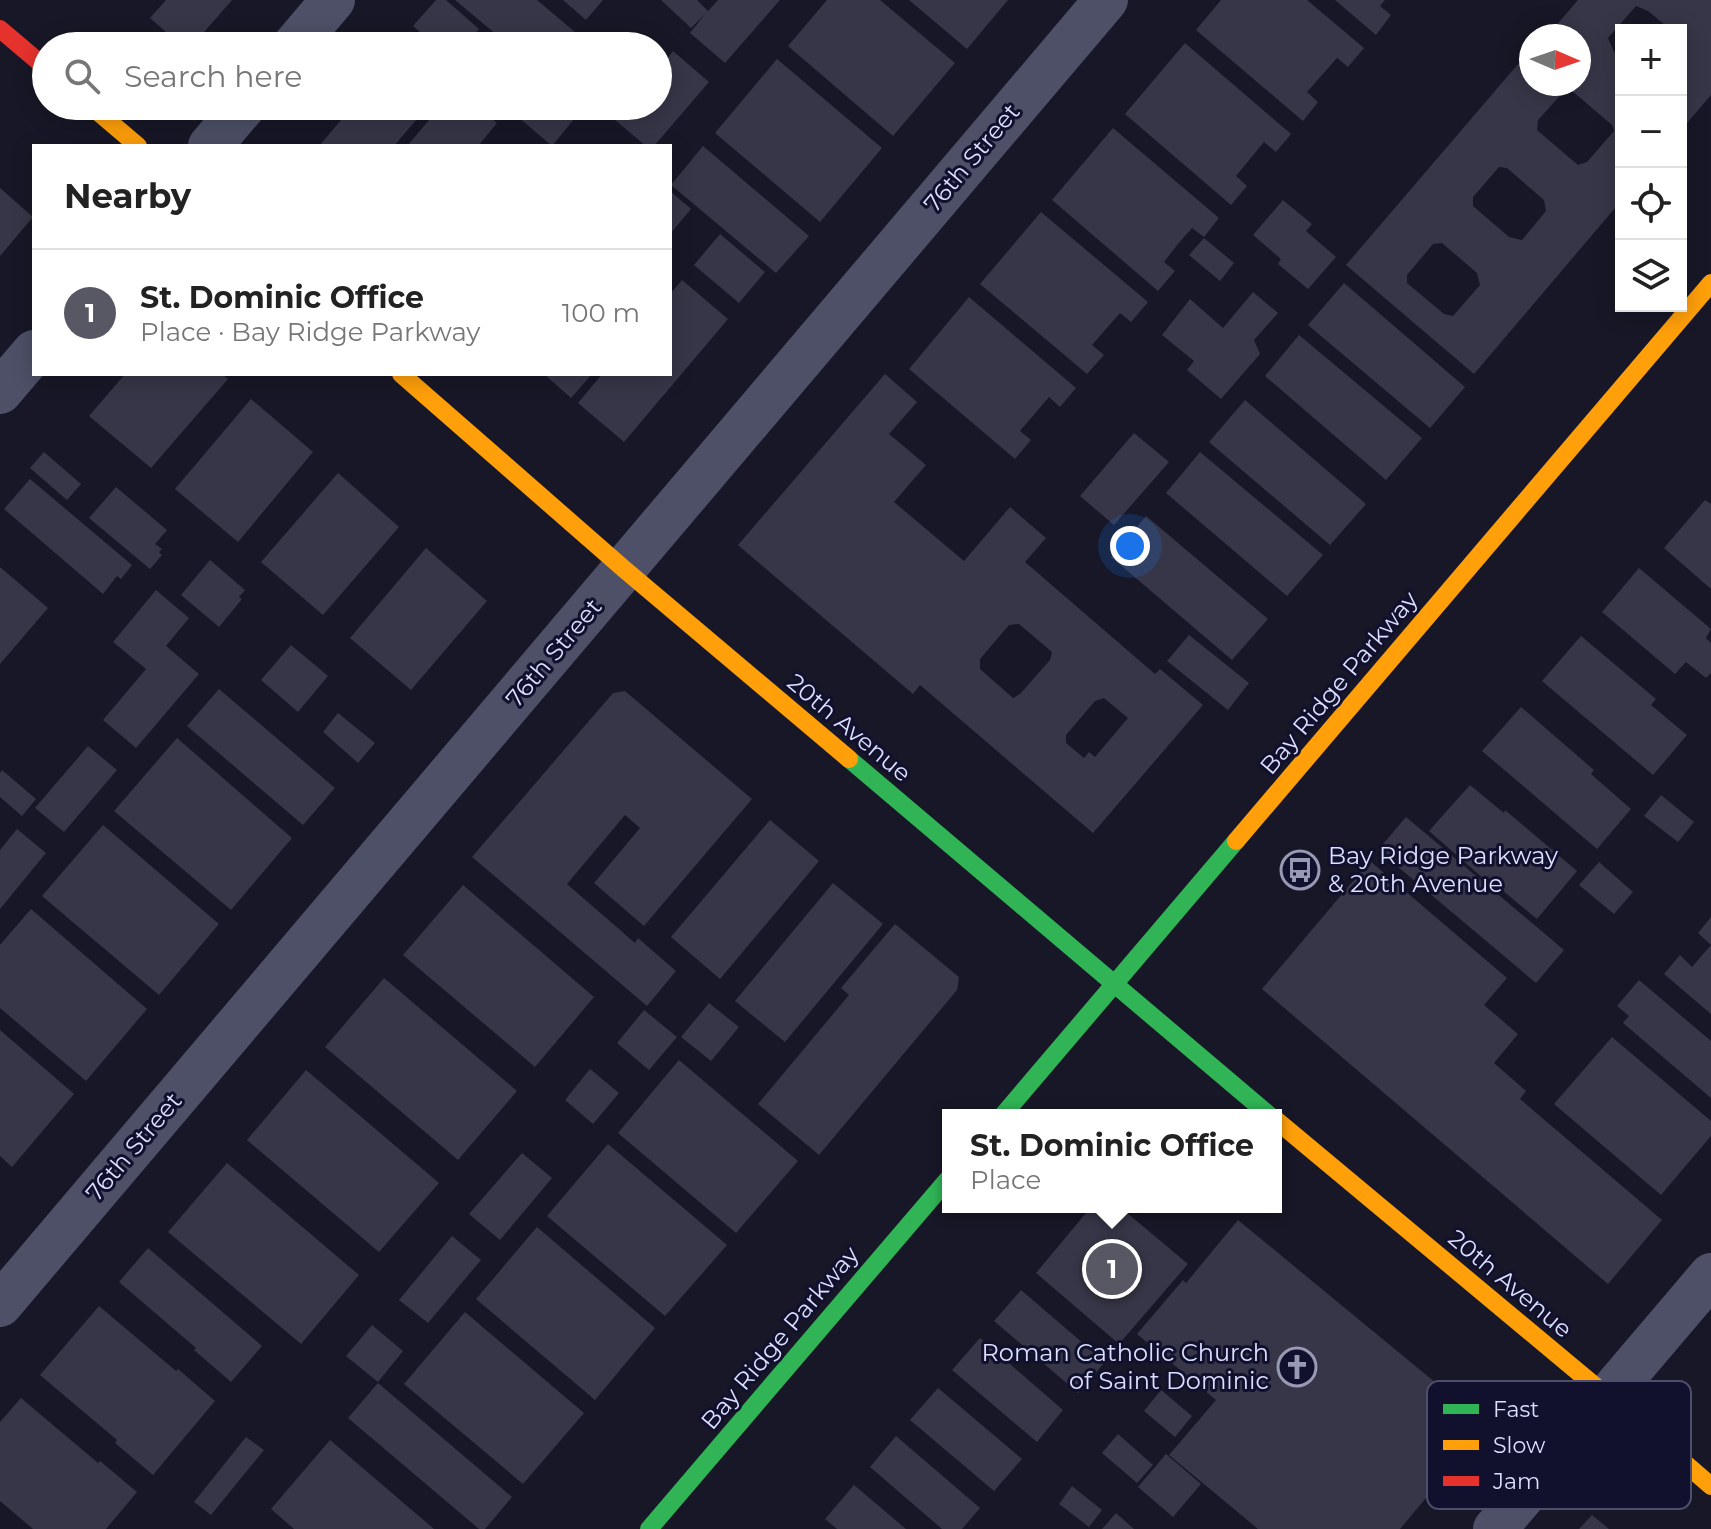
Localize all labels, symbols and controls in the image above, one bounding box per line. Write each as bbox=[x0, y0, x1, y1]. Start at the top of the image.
north arrow bbox=[1519, 24, 1591, 96]
map controls bbox=[1615, 24, 1687, 312]
button: + bbox=[1615, 24, 1687, 96]
search box bbox=[32, 32, 672, 120]
icon: search bbox=[60, 54, 104, 98]
text: Search here bbox=[124, 58, 302, 95]
button: − bbox=[1615, 96, 1687, 168]
street label: 76th Street bbox=[918, 97, 1026, 218]
button: locate bbox=[1615, 168, 1687, 240]
text: Nearby bbox=[64, 175, 191, 217]
button: layers bbox=[1615, 240, 1687, 312]
text: St. Dominic Office bbox=[140, 279, 424, 316]
text: 1 bbox=[85, 297, 95, 329]
text: 100 m bbox=[562, 297, 640, 329]
text: Place · Bay Ridge Parkway bbox=[140, 316, 480, 348]
your location bbox=[1110, 526, 1150, 566]
street label: Bay Ridge Parkway bbox=[1254, 585, 1424, 780]
street label: 76th Street bbox=[500, 592, 608, 713]
street label: 20th Avenue bbox=[782, 667, 917, 788]
place label: Bay Ridge Parkway & 20th Avenue bbox=[1328, 841, 1558, 898]
bus stop icon: Bay Ridge Parkway & 20th Avenue bbox=[1279, 849, 1321, 891]
street label: 76th Street bbox=[80, 1086, 188, 1207]
popup bbox=[942, 1109, 1282, 1213]
text: St. Dominic Office bbox=[970, 1127, 1254, 1164]
text: Place bbox=[970, 1164, 1041, 1196]
street label: 20th Avenue bbox=[1443, 1223, 1578, 1344]
pin: 1 bbox=[1086, 1239, 1138, 1299]
street label: Bay Ridge Parkway bbox=[695, 1240, 865, 1435]
place label: Roman Catholic Church of Saint Dominic bbox=[982, 1338, 1269, 1395]
church icon: Roman Catholic Church of Saint Dominic bbox=[1276, 1346, 1318, 1388]
legend bbox=[1427, 1381, 1691, 1509]
text: Fast bbox=[1493, 1396, 1539, 1423]
text: Slow bbox=[1493, 1432, 1546, 1459]
text: Jam bbox=[1492, 1468, 1540, 1495]

